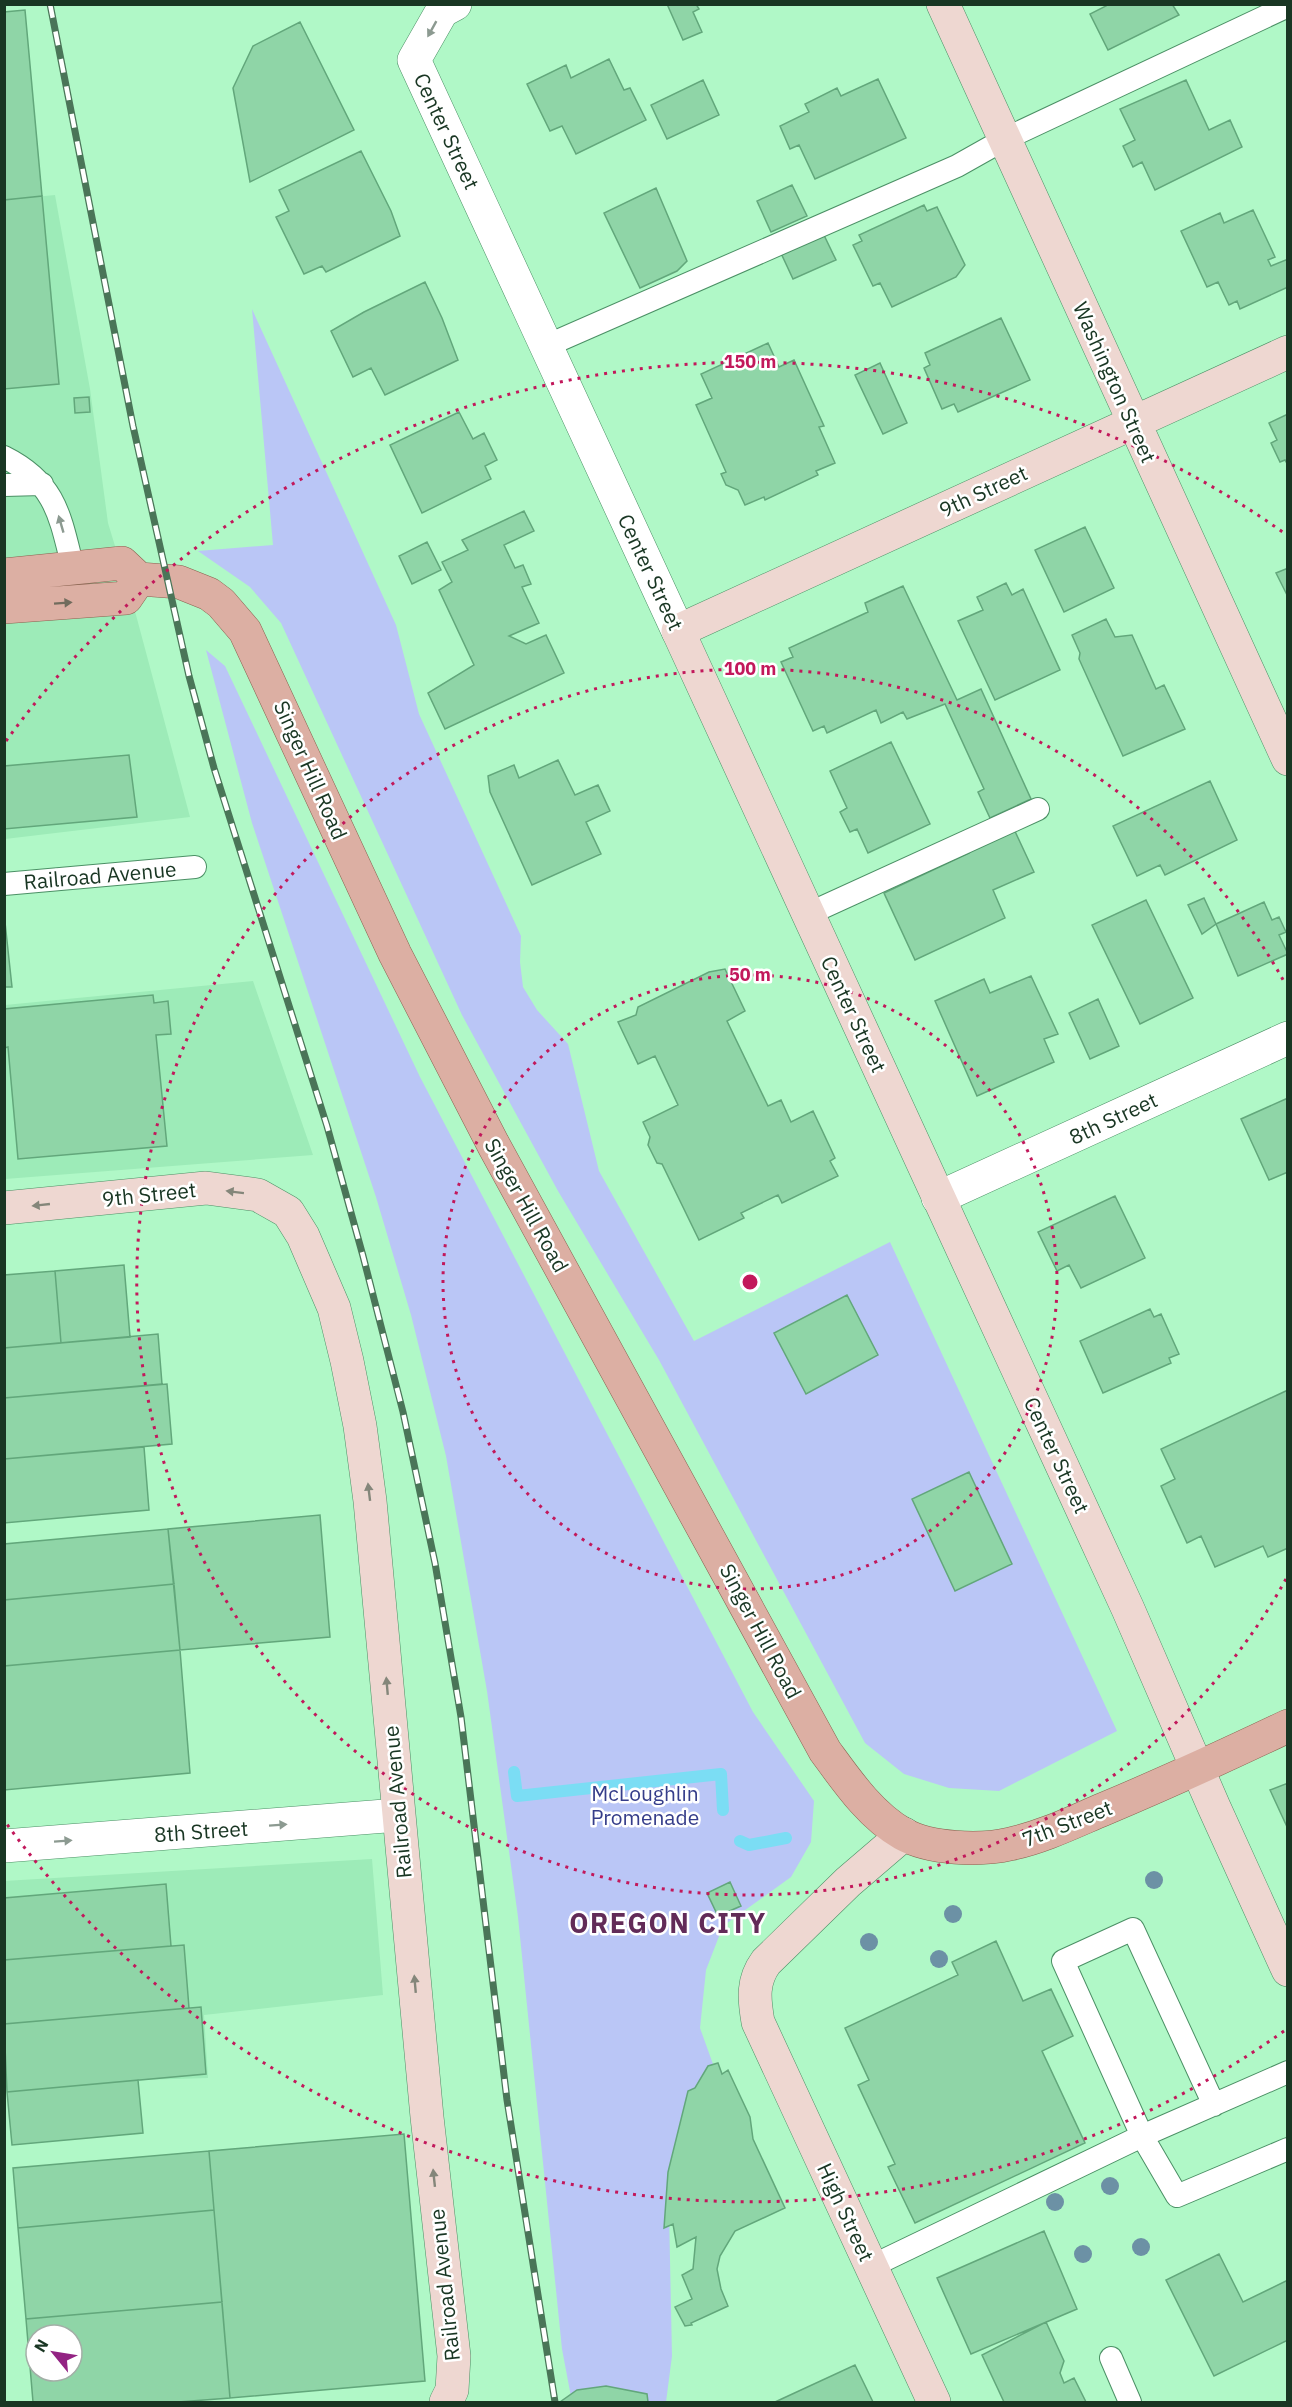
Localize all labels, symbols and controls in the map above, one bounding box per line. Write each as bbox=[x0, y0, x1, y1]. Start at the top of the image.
one-way arrow bbox=[427, 21, 437, 38]
street label: Center Street bbox=[408, 68, 486, 194]
street label: Washington Street bbox=[1067, 297, 1163, 467]
text: 150 m bbox=[724, 350, 776, 373]
street label: 9th Street bbox=[934, 458, 1032, 524]
street label: Center Street bbox=[612, 509, 690, 635]
one-way arrow bbox=[56, 515, 66, 533]
one-way arrow bbox=[53, 598, 72, 607]
text: 100 m bbox=[724, 657, 776, 680]
street label: Singer Hill Road bbox=[268, 696, 354, 844]
street label: Railroad Avenue bbox=[22, 854, 178, 896]
street label: Center Street bbox=[815, 951, 893, 1077]
text: 50 m bbox=[729, 963, 771, 986]
street label: 8th Street bbox=[1064, 1085, 1162, 1151]
street label: Singer Hill Road bbox=[479, 1133, 575, 1277]
street label: 9th Street bbox=[101, 1175, 197, 1213]
one-way arrow bbox=[225, 1187, 244, 1196]
one-way arrow bbox=[31, 1200, 50, 1210]
centre of rings bbox=[740, 1272, 760, 1292]
street label: Center Street bbox=[1018, 1392, 1096, 1518]
one-way arrow bbox=[364, 1482, 373, 1501]
street label: Singer Hill Road bbox=[714, 1559, 808, 1703]
one-way arrow bbox=[382, 1676, 392, 1695]
street label: Railroad Avenue bbox=[376, 1724, 418, 1880]
park label: McLoughlin Promenade bbox=[591, 1779, 699, 1831]
street label: 7th Street bbox=[1018, 1793, 1116, 1853]
street label: 8th Street bbox=[153, 1814, 249, 1848]
one-way arrow bbox=[269, 1820, 288, 1829]
one-way arrow bbox=[53, 1837, 72, 1846]
district label: OREGON CITY bbox=[569, 1905, 767, 1940]
one-way arrow bbox=[410, 1975, 420, 1994]
street label: High Street bbox=[811, 2158, 881, 2266]
one-way arrow bbox=[429, 2169, 438, 2188]
street label: Railroad Avenue bbox=[422, 2207, 466, 2363]
north arrow bbox=[24, 2323, 84, 2383]
text: N bbox=[29, 2335, 53, 2356]

